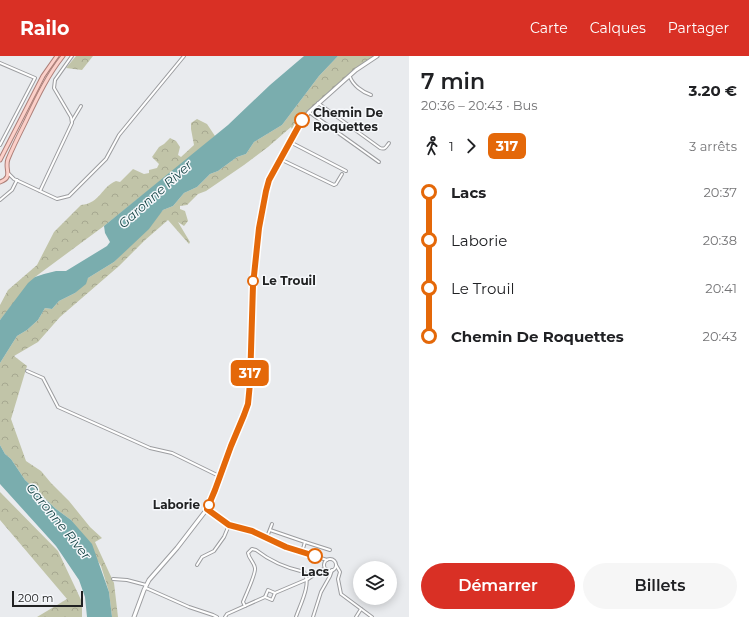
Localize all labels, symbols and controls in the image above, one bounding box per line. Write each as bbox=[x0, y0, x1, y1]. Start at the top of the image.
text: Railo bbox=[20, 17, 69, 40]
text: Carte bbox=[530, 19, 568, 37]
text: Calques bbox=[590, 19, 646, 37]
text: Partager bbox=[668, 19, 729, 37]
text: 7 min bbox=[421, 68, 485, 95]
text: 3.20 € bbox=[689, 81, 737, 100]
text: 20:36 – 20:43 · Bus bbox=[421, 97, 538, 113]
place label: Chemin De Roquettes bbox=[313, 105, 383, 134]
marker: Chemin De Roquettes bbox=[294, 112, 310, 128]
icon: walk bbox=[421, 135, 443, 157]
icon: forward bbox=[460, 135, 482, 157]
text: 317 bbox=[496, 137, 518, 155]
text: 1 bbox=[449, 138, 454, 154]
text: 3 arrêts bbox=[689, 138, 737, 154]
water label: Garonne River bbox=[115, 156, 196, 231]
text: Lacs bbox=[451, 183, 486, 202]
text: 20:37 bbox=[703, 184, 737, 200]
text: Laborie bbox=[451, 231, 507, 250]
text: 20:38 bbox=[703, 232, 737, 248]
place label: Le Trouil bbox=[262, 273, 316, 288]
marker: Le Trouil bbox=[247, 275, 259, 287]
text: Le Trouil bbox=[451, 279, 515, 298]
text: 20:41 bbox=[705, 280, 737, 296]
text: Chemin De Roquettes bbox=[451, 327, 624, 346]
text: 20:43 bbox=[703, 328, 737, 344]
line badge: 317 bbox=[227, 360, 273, 386]
text: 317 bbox=[239, 364, 261, 382]
water label: Garonne River bbox=[23, 480, 95, 563]
place label: Laborie bbox=[153, 497, 200, 512]
marker: Laborie bbox=[203, 499, 215, 511]
marker: Lacs bbox=[307, 548, 323, 564]
map controls bbox=[353, 561, 397, 605]
button: layers bbox=[353, 561, 397, 605]
button: Démarrer bbox=[421, 563, 575, 609]
button: Billets bbox=[583, 563, 737, 609]
place label: Lacs bbox=[301, 564, 330, 579]
scale bar bbox=[12, 589, 83, 608]
text: 200 m bbox=[18, 591, 53, 605]

